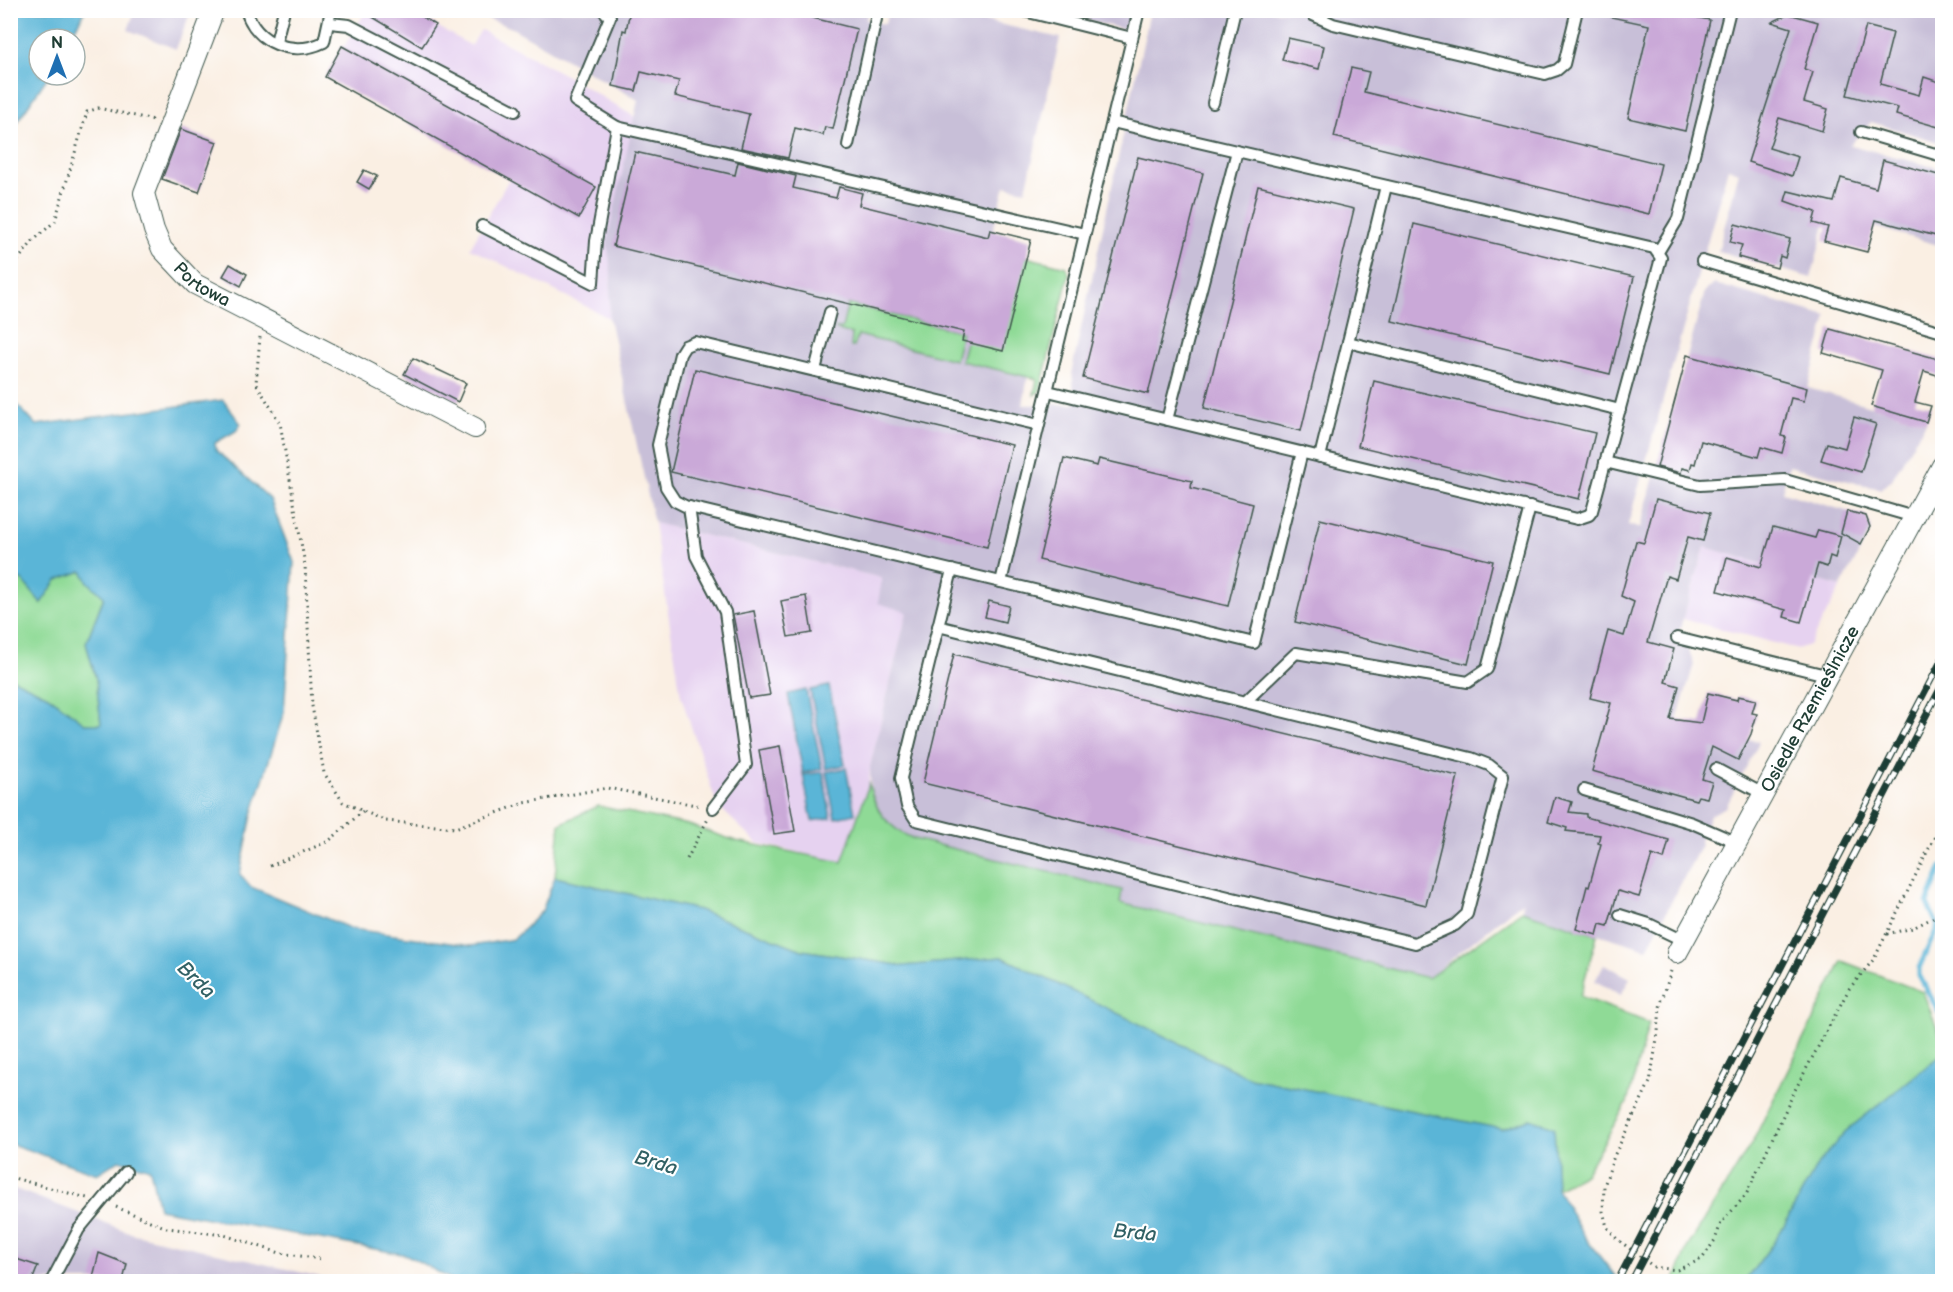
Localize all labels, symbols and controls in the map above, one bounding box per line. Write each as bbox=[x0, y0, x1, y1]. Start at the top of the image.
north arrow bbox=[27, 27, 87, 87]
text: N bbox=[51, 34, 63, 53]
street label: Portowa bbox=[169, 258, 234, 311]
street label: Osiedle Rzemieślnicze bbox=[1756, 622, 1864, 796]
water label: Brda bbox=[172, 956, 220, 1004]
water label: Brda bbox=[632, 1145, 680, 1181]
water label: Brda bbox=[1112, 1219, 1158, 1247]

